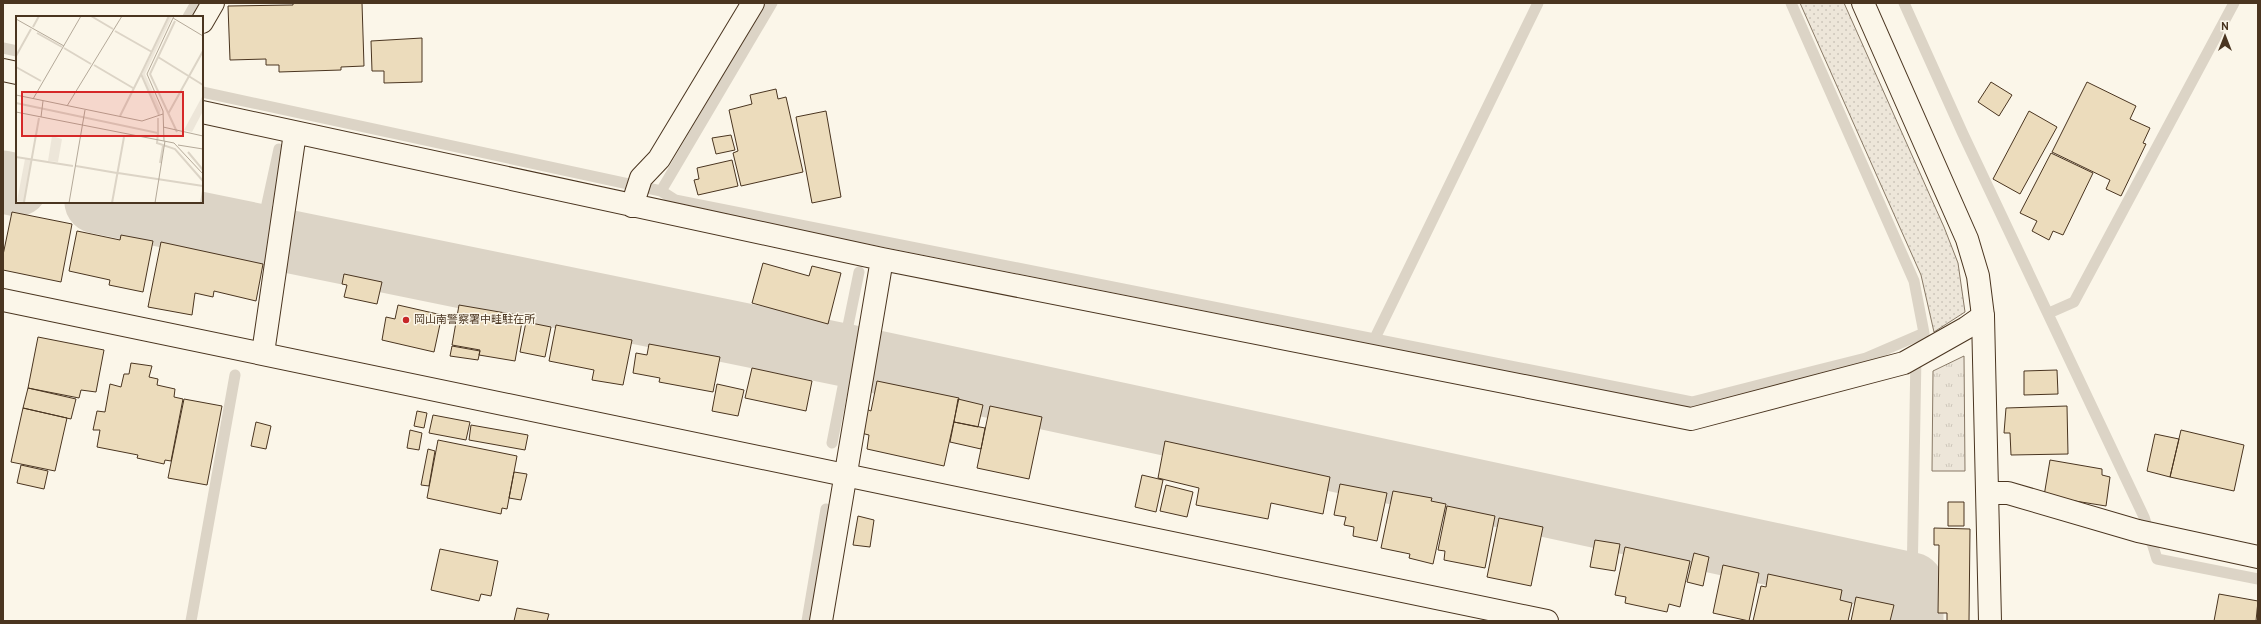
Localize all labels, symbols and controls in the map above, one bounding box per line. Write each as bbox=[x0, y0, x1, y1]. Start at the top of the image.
inset map bbox=[16, 16, 203, 203]
north arrow bbox=[2205, 16, 2245, 56]
text: N bbox=[2221, 20, 2229, 34]
place label: 岡山南警察署中畦駐在所 bbox=[414, 313, 536, 327]
marker: 岡山南警察署中畦駐在所 bbox=[401, 315, 411, 325]

